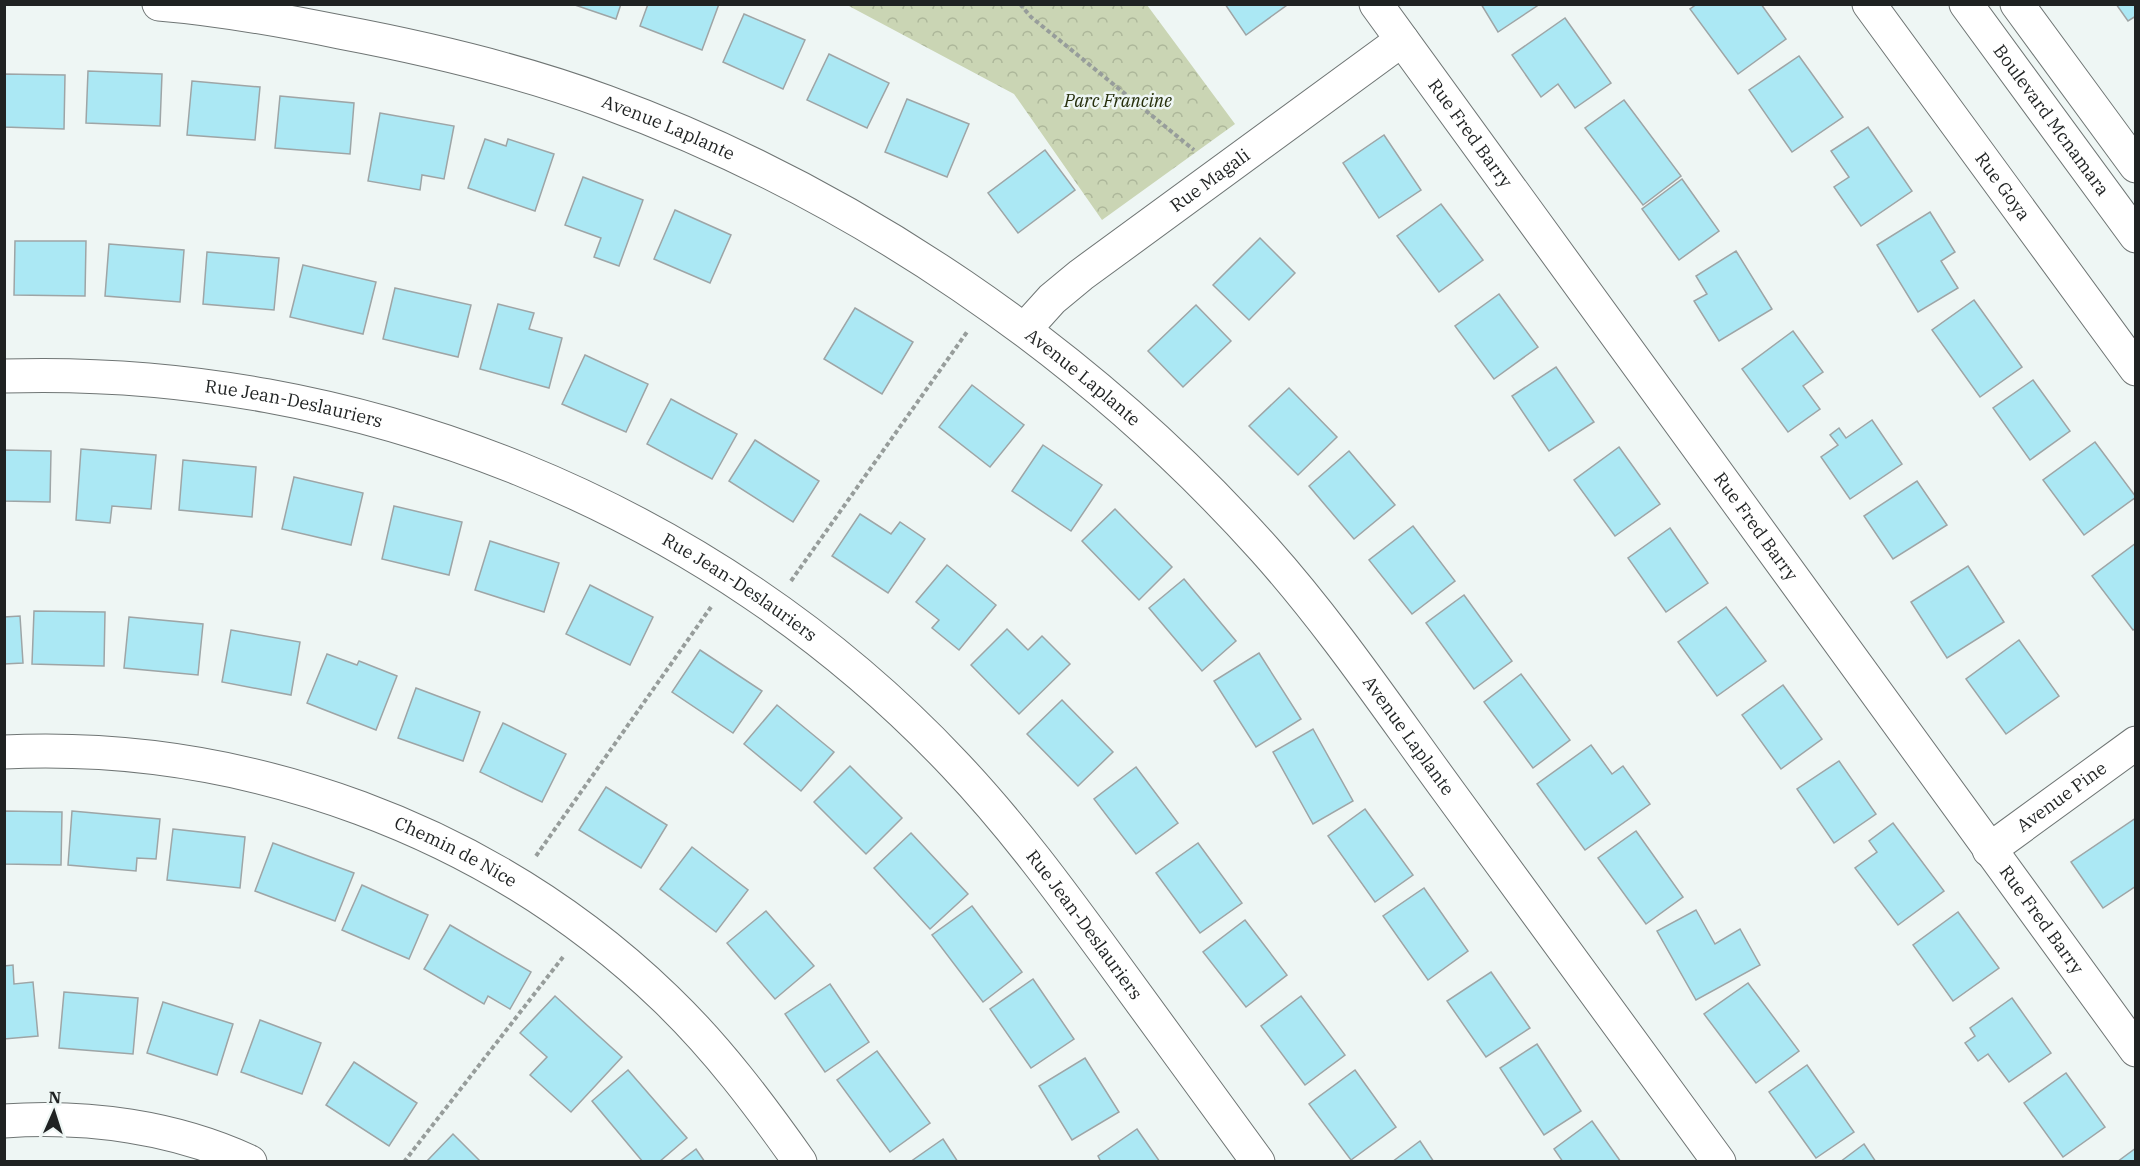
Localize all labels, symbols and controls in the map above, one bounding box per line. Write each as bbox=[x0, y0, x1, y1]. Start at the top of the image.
street label: Boulevard Mcnamara bbox=[1988, 40, 2115, 200]
street label: Rue Fred Barry bbox=[1423, 74, 1518, 192]
park label: Parc Francine bbox=[1063, 89, 1172, 112]
street label: Avenue Laplante bbox=[599, 90, 739, 165]
street label: Rue Magali bbox=[1165, 143, 1254, 217]
street label: Rue Goya bbox=[1970, 147, 2036, 225]
street label: Avenue Laplante bbox=[1021, 323, 1145, 431]
street label: Rue Jean-Deslauriers bbox=[204, 374, 385, 433]
street label: Rue Fred Barry bbox=[1709, 467, 1804, 585]
street label: Rue Jean-Deslauriers bbox=[658, 528, 822, 646]
street label: Avenue Laplante bbox=[1358, 671, 1460, 800]
street label: Avenue Pine bbox=[2012, 756, 2111, 837]
street label: Chemin de Nice bbox=[391, 811, 521, 892]
street label: Rue Jean-Deslauriers bbox=[1021, 845, 1148, 1004]
street label: Rue Fred Barry bbox=[1995, 861, 2089, 979]
north arrow bbox=[24, 1082, 84, 1142]
text: N bbox=[48, 1087, 62, 1107]

